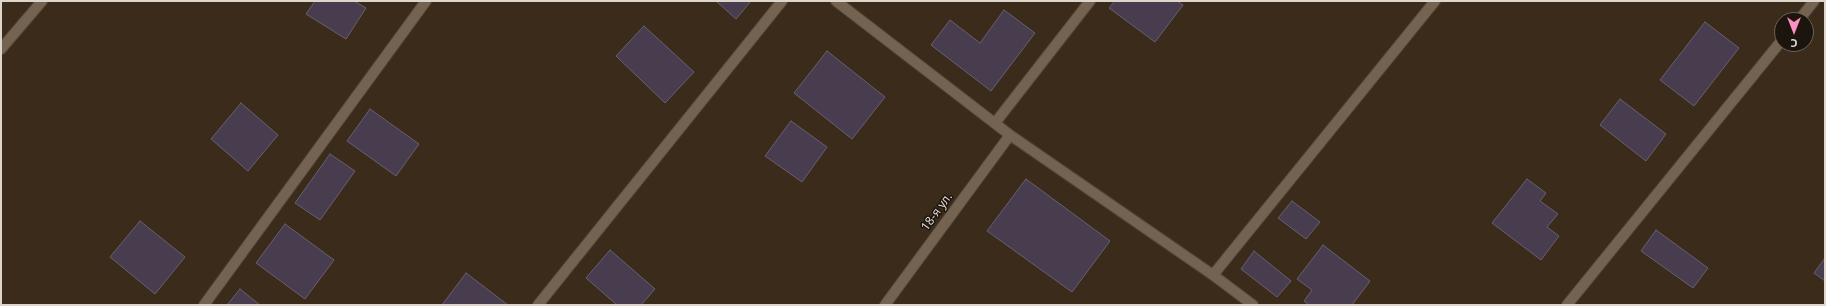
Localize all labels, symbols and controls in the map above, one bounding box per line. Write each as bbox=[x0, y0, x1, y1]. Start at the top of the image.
north arrow bbox=[1774, 12, 1814, 52]
text: С bbox=[1790, 36, 1798, 51]
street label: 18-я ул. bbox=[918, 190, 956, 234]

